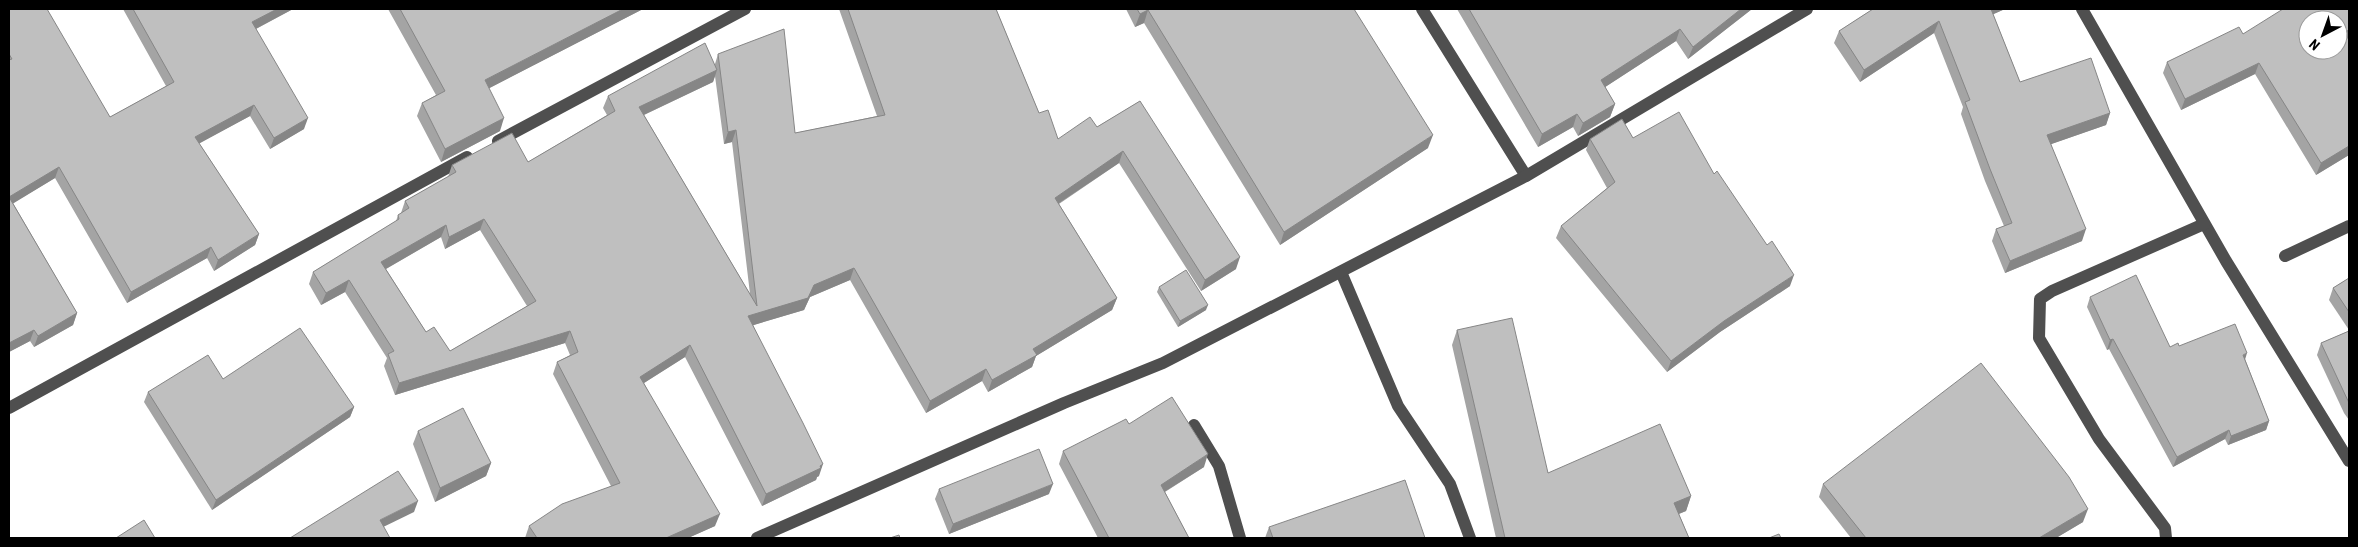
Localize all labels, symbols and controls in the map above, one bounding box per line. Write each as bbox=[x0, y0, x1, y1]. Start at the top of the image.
north arrow bbox=[2298, 10, 2348, 60]
text: N bbox=[2306, 36, 2323, 54]

